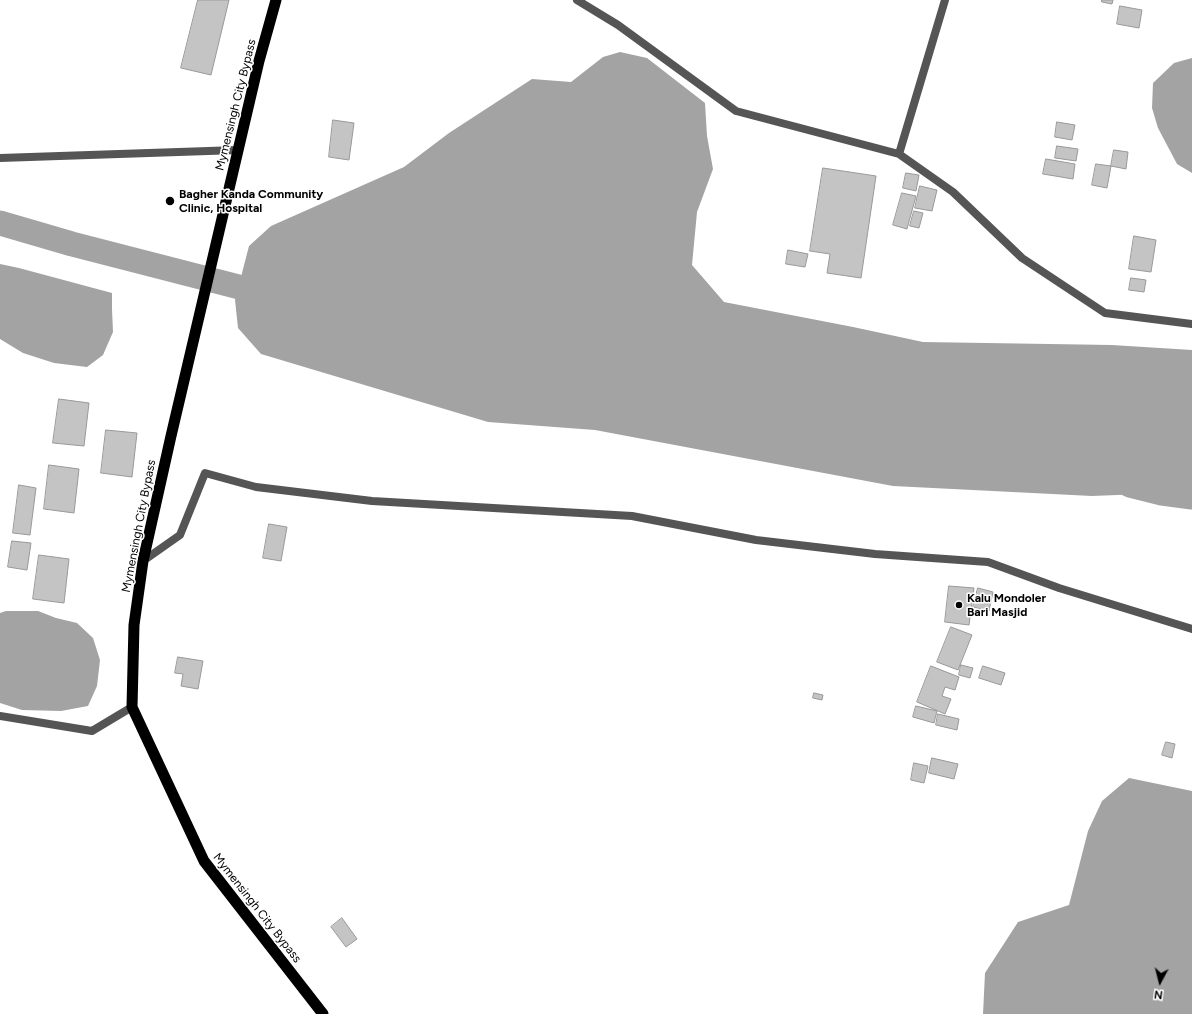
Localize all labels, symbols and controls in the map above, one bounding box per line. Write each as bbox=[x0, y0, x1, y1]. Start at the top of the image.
street label: Mymensingh City Bypass bbox=[213, 38, 259, 172]
place label: Bagher Kanda Community Clinic, Hospital bbox=[179, 187, 323, 215]
marker: Bagher Kanda Community Clinic, Hospital bbox=[164, 195, 176, 207]
street label: Mymensingh City Bypass bbox=[119, 458, 159, 594]
place label: Kalu Mondoler Bari Masjid bbox=[967, 591, 1046, 619]
marker: Kalu Mondoler Bari Masjid bbox=[954, 600, 964, 610]
street label: Mymensingh City Bypass bbox=[210, 850, 304, 966]
north arrow bbox=[1140, 962, 1180, 1002]
text: N bbox=[1153, 987, 1164, 1001]

